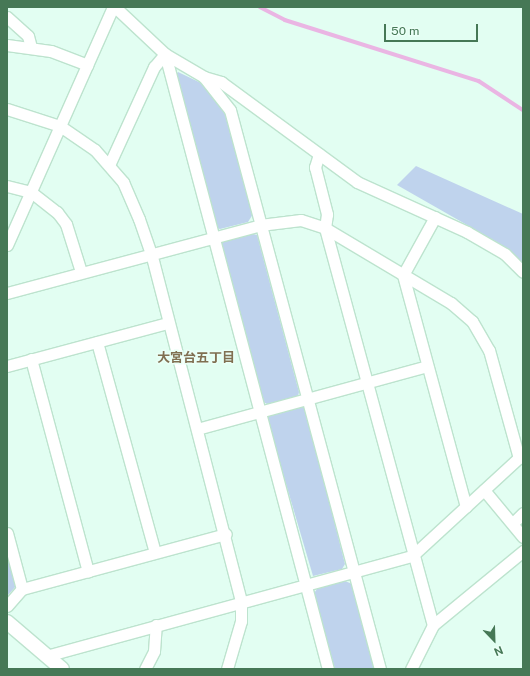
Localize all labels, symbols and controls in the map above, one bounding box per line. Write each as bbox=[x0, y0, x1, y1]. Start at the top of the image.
scale bar bbox=[386, 16, 480, 42]
text: 50 m bbox=[391, 24, 419, 38]
district label: 大宮台五丁目 bbox=[157, 350, 235, 366]
north arrow bbox=[474, 620, 514, 660]
text: N bbox=[492, 644, 505, 658]

